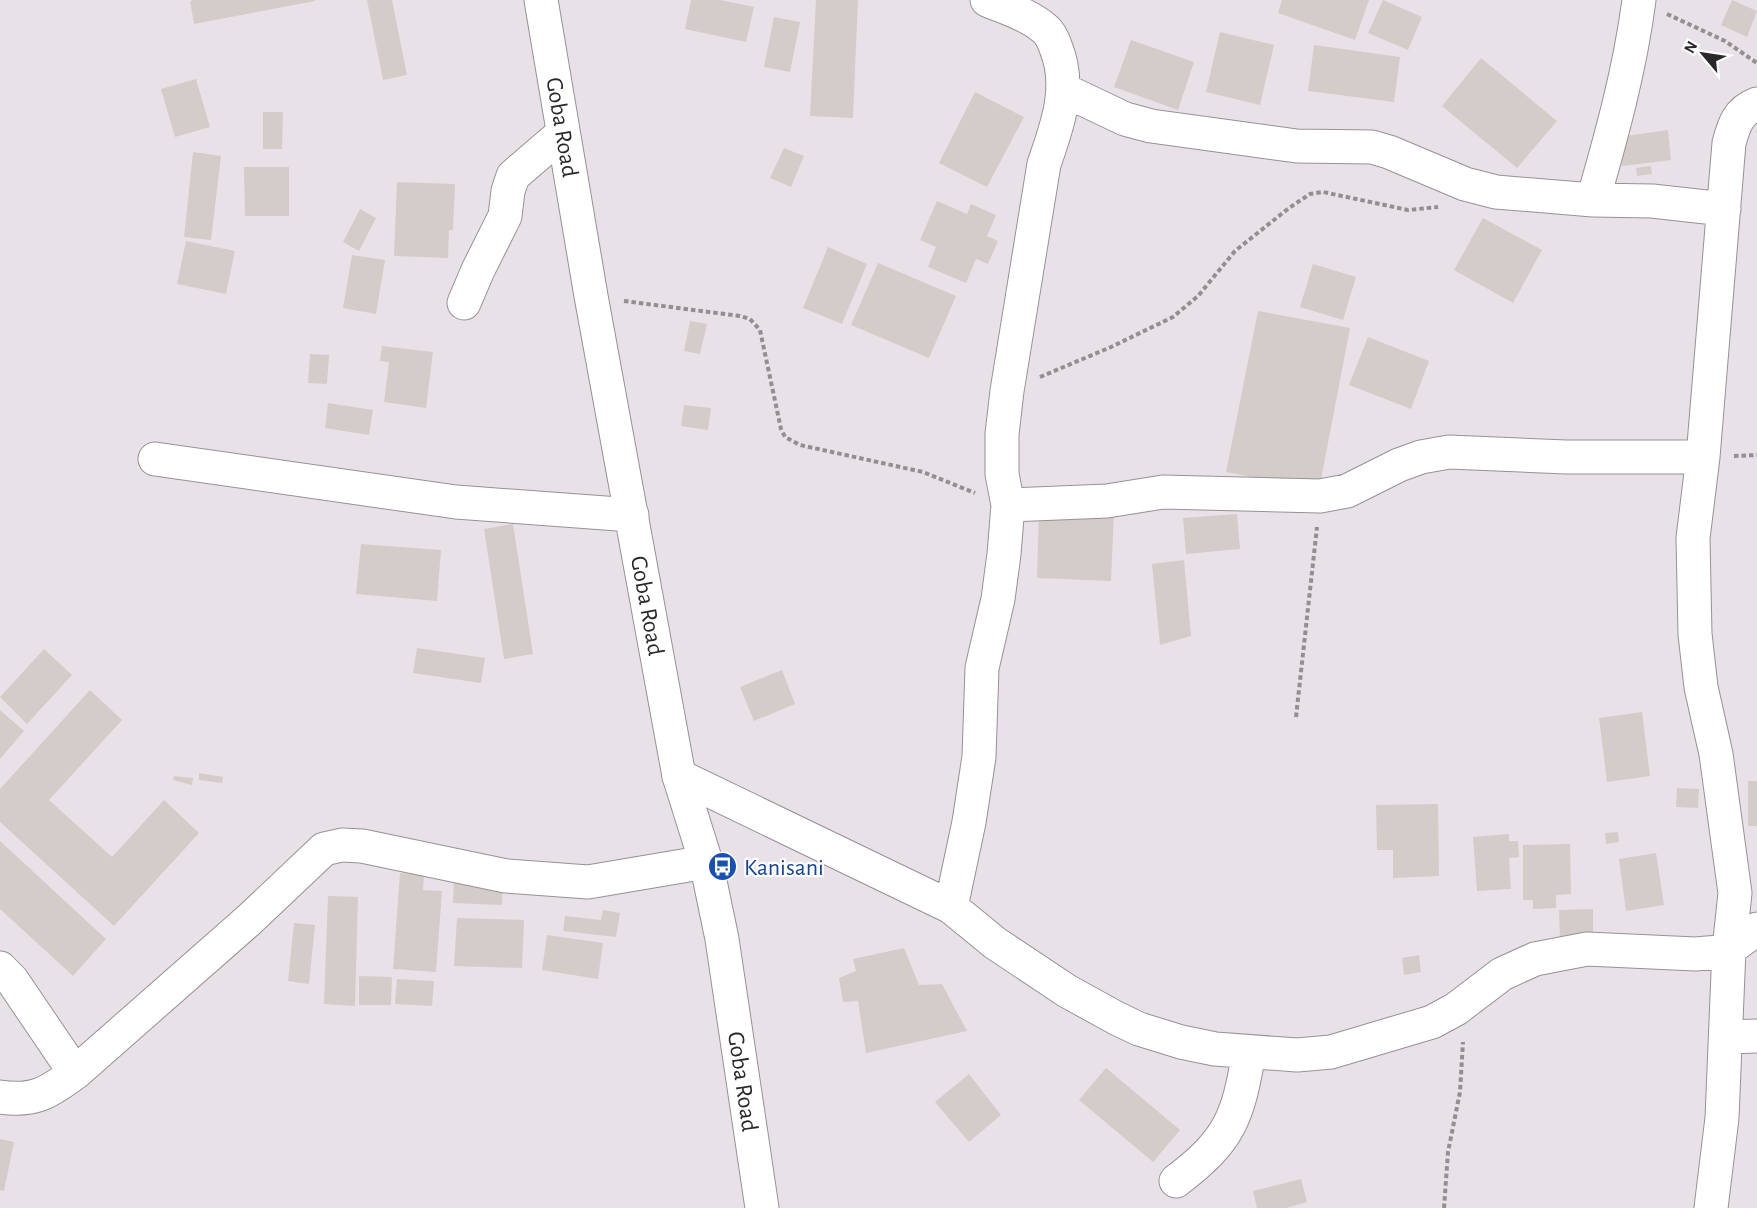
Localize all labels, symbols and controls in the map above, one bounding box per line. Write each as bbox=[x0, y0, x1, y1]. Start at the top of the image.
north arrow bbox=[1673, 24, 1733, 84]
text: N bbox=[1681, 38, 1700, 56]
street label: Goba Road bbox=[541, 76, 582, 179]
street label: Goba Road bbox=[626, 554, 668, 658]
bus stop icon: Kanisani bbox=[707, 851, 739, 883]
place label: Kanisani bbox=[744, 856, 824, 880]
street label: Goba Road bbox=[723, 1030, 761, 1133]

